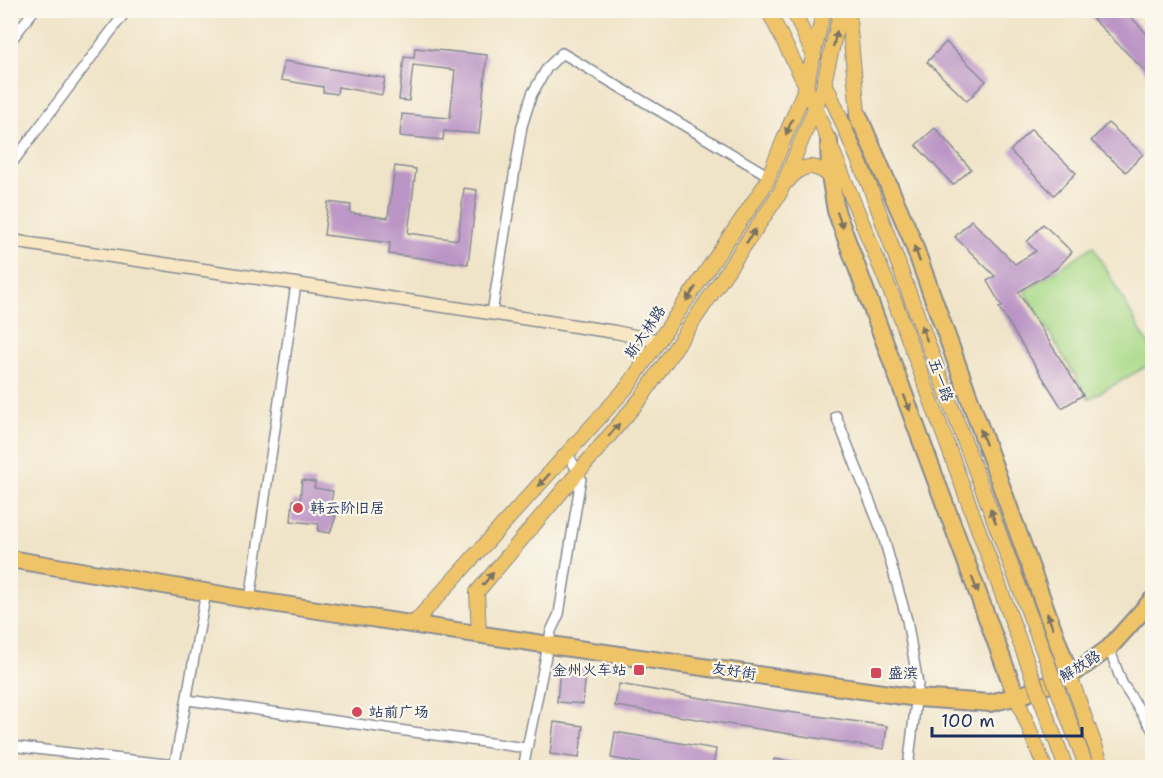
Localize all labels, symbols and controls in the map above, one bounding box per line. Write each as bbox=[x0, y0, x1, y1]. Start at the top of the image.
one-way arrow bbox=[830, 30, 840, 48]
one-way arrow bbox=[784, 118, 794, 136]
one-way arrow bbox=[835, 211, 845, 229]
one-way arrow bbox=[745, 228, 756, 244]
one-way arrow bbox=[912, 245, 922, 263]
one-way arrow bbox=[686, 286, 697, 302]
street label: 斯大林路 bbox=[620, 302, 670, 362]
one-way arrow bbox=[919, 324, 929, 342]
street label: 五一路 bbox=[924, 355, 958, 405]
one-way arrow bbox=[902, 394, 912, 412]
one-way arrow bbox=[607, 423, 620, 438]
one-way arrow bbox=[978, 428, 988, 446]
one-way arrow bbox=[537, 472, 551, 487]
place label: 韩云阶旧居 bbox=[310, 498, 385, 518]
marker: 韩云阶旧居 bbox=[291, 501, 305, 515]
one-way arrow bbox=[988, 507, 997, 525]
one-way arrow bbox=[482, 571, 495, 587]
one-way arrow bbox=[970, 577, 980, 595]
one-way arrow bbox=[1044, 612, 1054, 630]
street label: 解放路 bbox=[1056, 646, 1104, 686]
street label: 友好街 bbox=[710, 658, 758, 684]
place label: 金州火车站 bbox=[552, 660, 627, 680]
marker: 金州火车站 bbox=[632, 663, 646, 677]
place label: 盛滨 bbox=[888, 663, 918, 683]
marker: 盛滨 bbox=[869, 666, 883, 680]
scale bar bbox=[932, 700, 1082, 738]
place label: 站前广场 bbox=[369, 702, 429, 722]
marker: 站前广场 bbox=[350, 705, 364, 719]
text: 100 m bbox=[941, 709, 995, 733]

